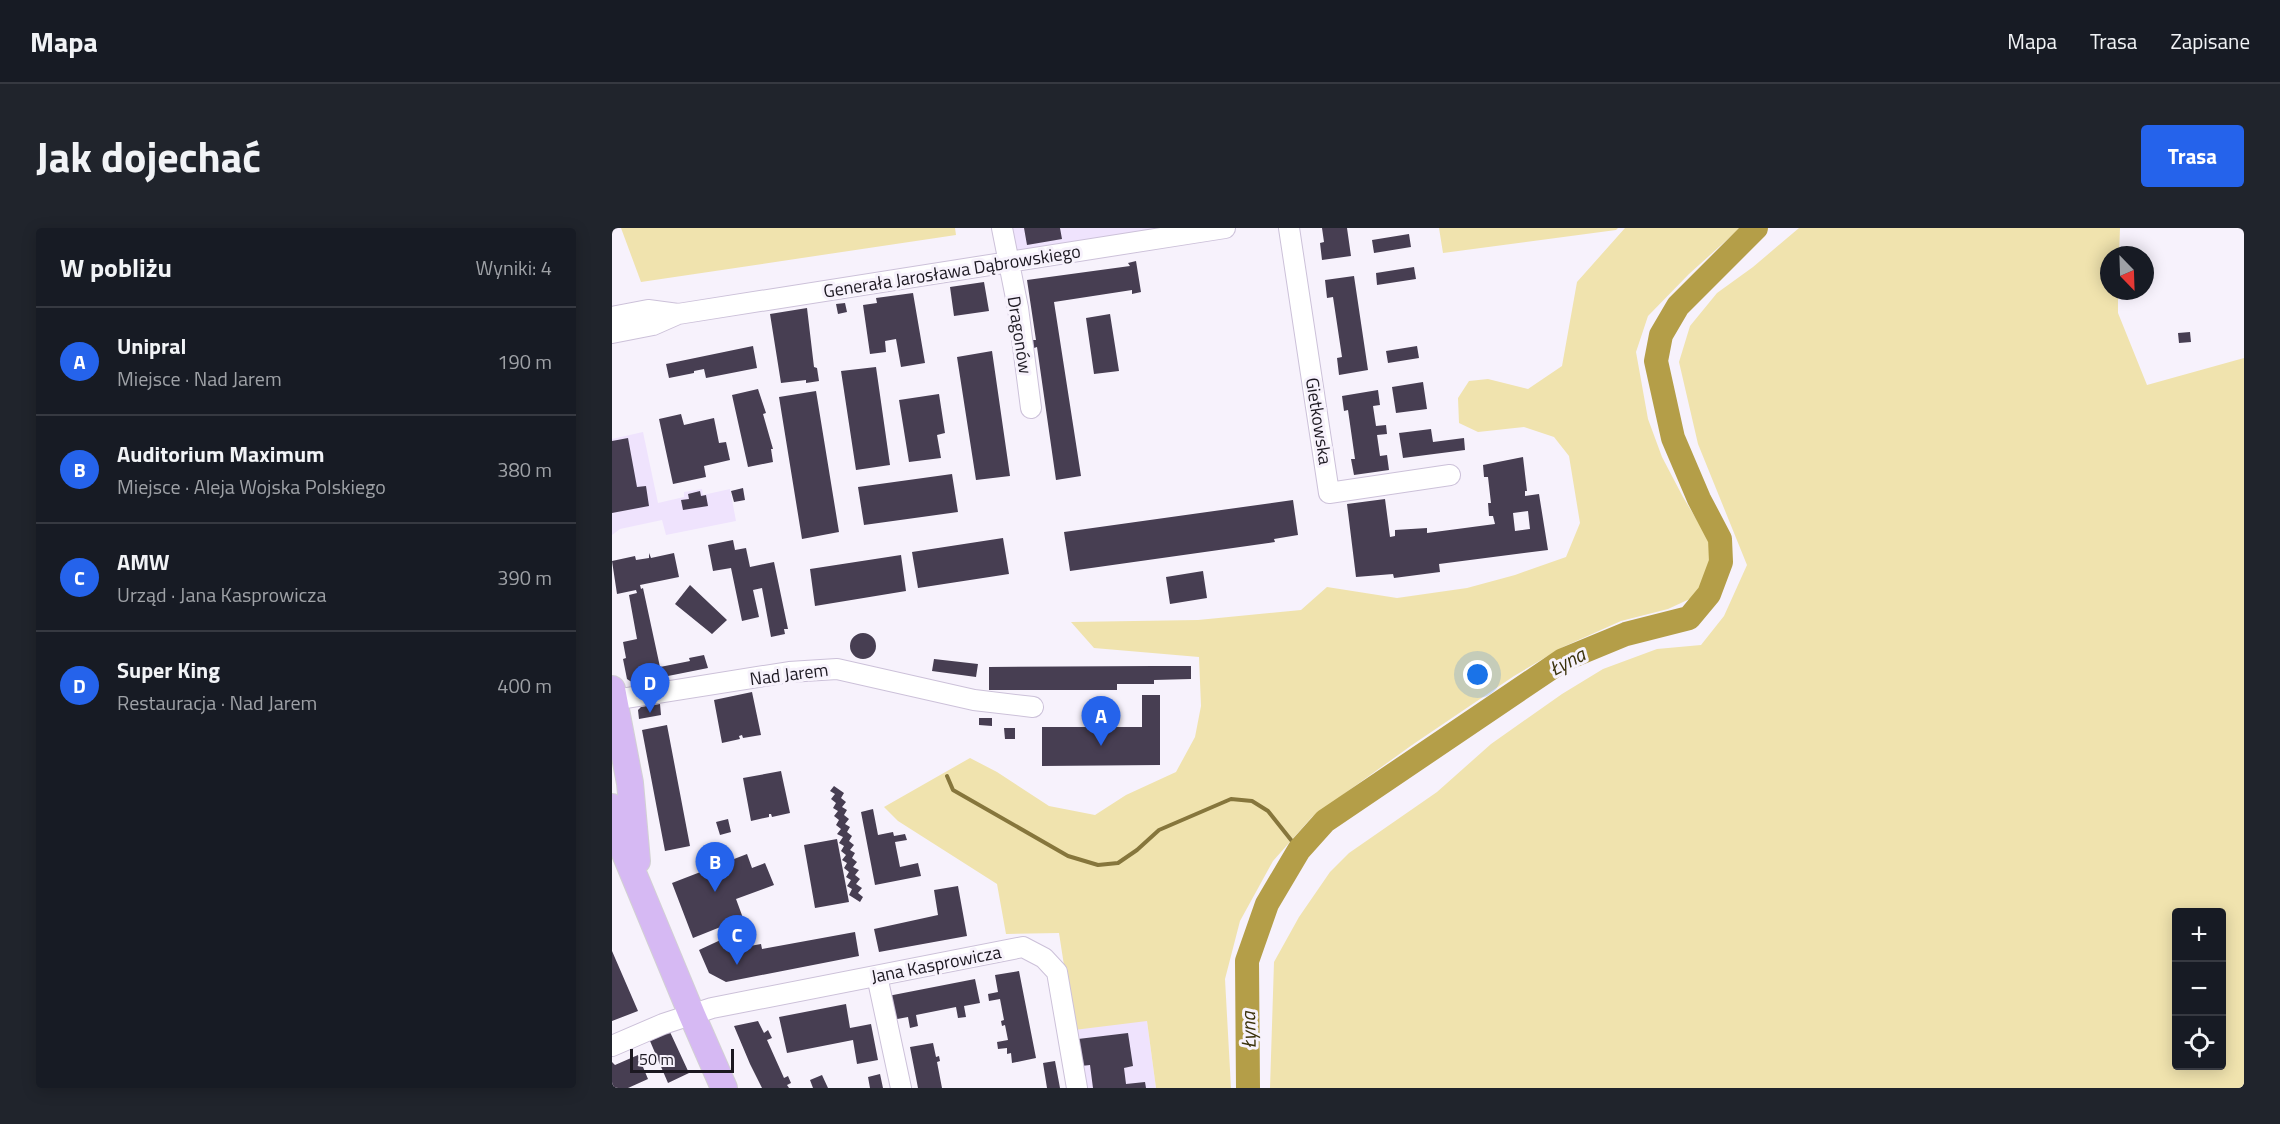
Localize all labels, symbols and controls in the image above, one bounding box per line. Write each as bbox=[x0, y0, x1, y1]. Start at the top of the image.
text: Mapa bbox=[30, 20, 98, 63]
text: Mapa bbox=[2007, 25, 2057, 57]
text: Trasa bbox=[2090, 25, 2137, 57]
text: Zapisane bbox=[2170, 25, 2250, 57]
text: Jak dojechać bbox=[36, 124, 261, 188]
button: Trasa bbox=[2141, 125, 2244, 187]
street label: Generała Jarosława Dąbrowskiego bbox=[821, 237, 1083, 305]
north arrow bbox=[2100, 246, 2154, 300]
text: W pobliżu bbox=[60, 248, 172, 287]
text: Wyniki: 4 bbox=[476, 252, 552, 283]
street label: Dragonów bbox=[1001, 294, 1040, 376]
text: Unipral bbox=[117, 329, 186, 363]
text: A bbox=[73, 346, 86, 377]
text: 190 m bbox=[497, 346, 552, 377]
text: Miejsce · Nad Jarem bbox=[117, 363, 282, 394]
street label: Gietkowska bbox=[1299, 376, 1339, 466]
text: Auditorium Maximum bbox=[117, 437, 325, 471]
text: B bbox=[73, 454, 86, 485]
text: 380 m bbox=[497, 454, 552, 485]
text: Miejsce · Aleja Wojska Polskiego bbox=[117, 471, 386, 502]
text: AMW bbox=[117, 545, 170, 579]
text: C bbox=[74, 562, 85, 593]
text: 390 m bbox=[497, 562, 552, 593]
text: Urząd · Jana Kasprowicza bbox=[117, 579, 326, 610]
water label: Łyna bbox=[1543, 638, 1591, 683]
text: Super King bbox=[117, 653, 220, 687]
street label: Nad Jarem bbox=[748, 656, 830, 692]
your location bbox=[1463, 660, 1492, 689]
pin: D bbox=[630, 664, 669, 713]
text: D bbox=[73, 670, 86, 701]
text: 400 m bbox=[497, 670, 552, 701]
text: Restauracja · Nad Jarem bbox=[117, 687, 317, 718]
pin: A bbox=[1082, 696, 1120, 746]
pin: B bbox=[696, 842, 734, 892]
map controls bbox=[2172, 908, 2226, 1070]
button: + bbox=[2172, 908, 2226, 962]
pin: C bbox=[718, 916, 756, 965]
street label: Jana Kasprowicza bbox=[869, 938, 1003, 990]
button: − bbox=[2172, 962, 2226, 1016]
water label: Łyna bbox=[1232, 1010, 1264, 1049]
button: locate bbox=[2172, 1016, 2226, 1070]
scale bar bbox=[630, 1046, 734, 1074]
text: 50 m bbox=[639, 1047, 674, 1071]

